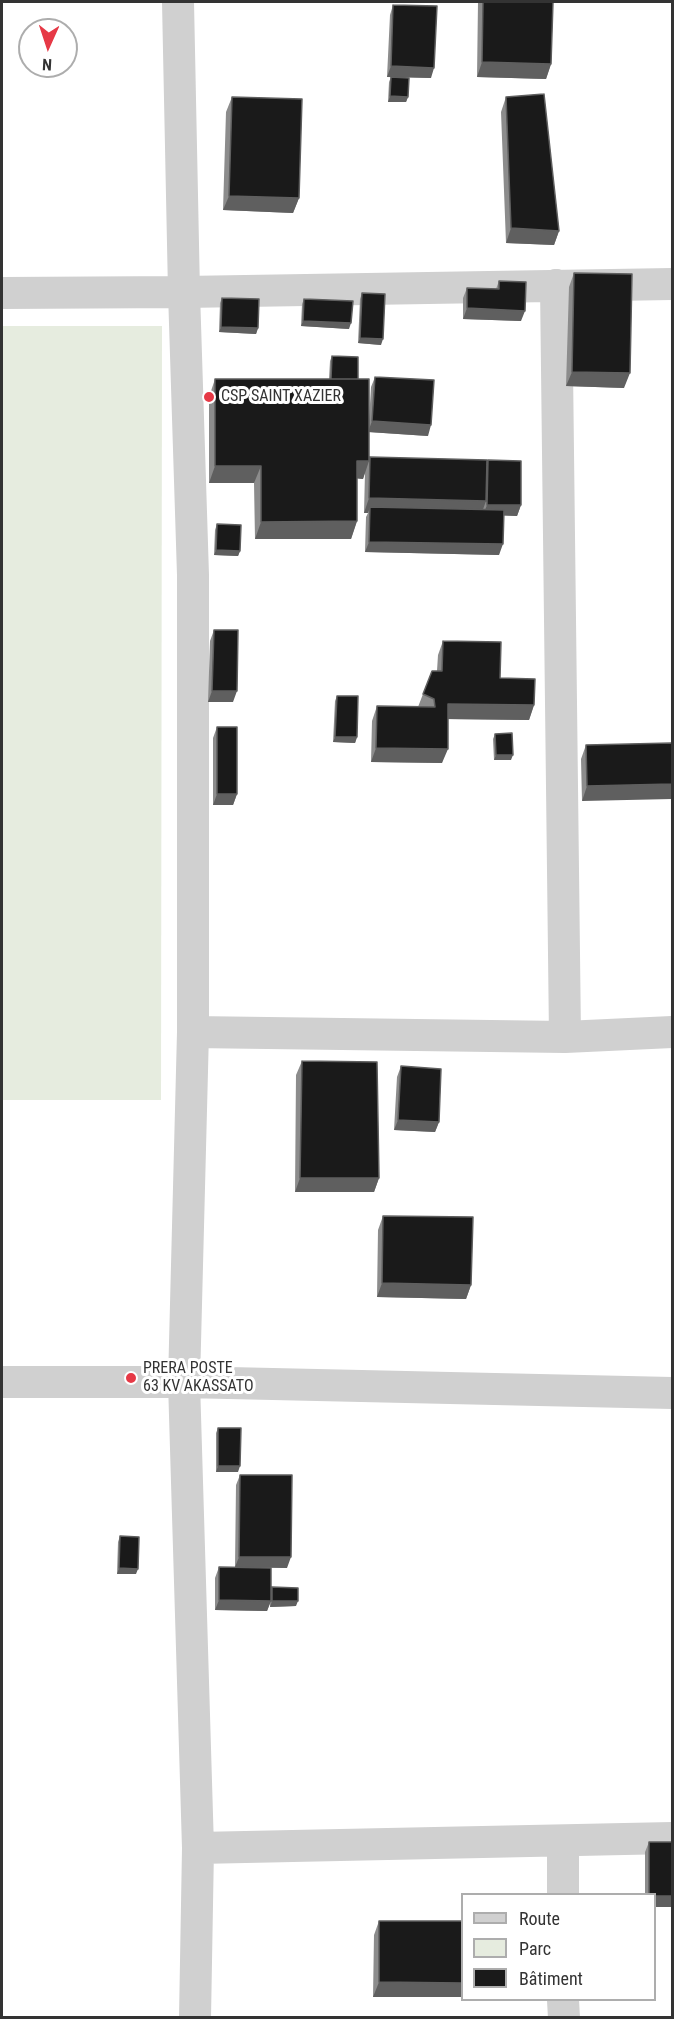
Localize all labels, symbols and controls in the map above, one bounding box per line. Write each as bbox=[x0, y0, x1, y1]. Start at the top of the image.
north arrow bbox=[18, 18, 78, 78]
text: N bbox=[42, 55, 53, 74]
place label: CSP SAINT XAZIER bbox=[221, 387, 341, 407]
marker: CSP SAINT XAZIER bbox=[202, 390, 216, 404]
place label: PRERA POSTE 63 KV AKASSATO bbox=[143, 1359, 254, 1397]
marker: PRERA POSTE 63 KV AKASSATO bbox=[124, 1371, 138, 1385]
legend bbox=[461, 1893, 656, 2001]
text: Route bbox=[519, 1908, 560, 1929]
text: Parc bbox=[519, 1938, 551, 1959]
text: Bâtiment bbox=[519, 1968, 583, 1989]

